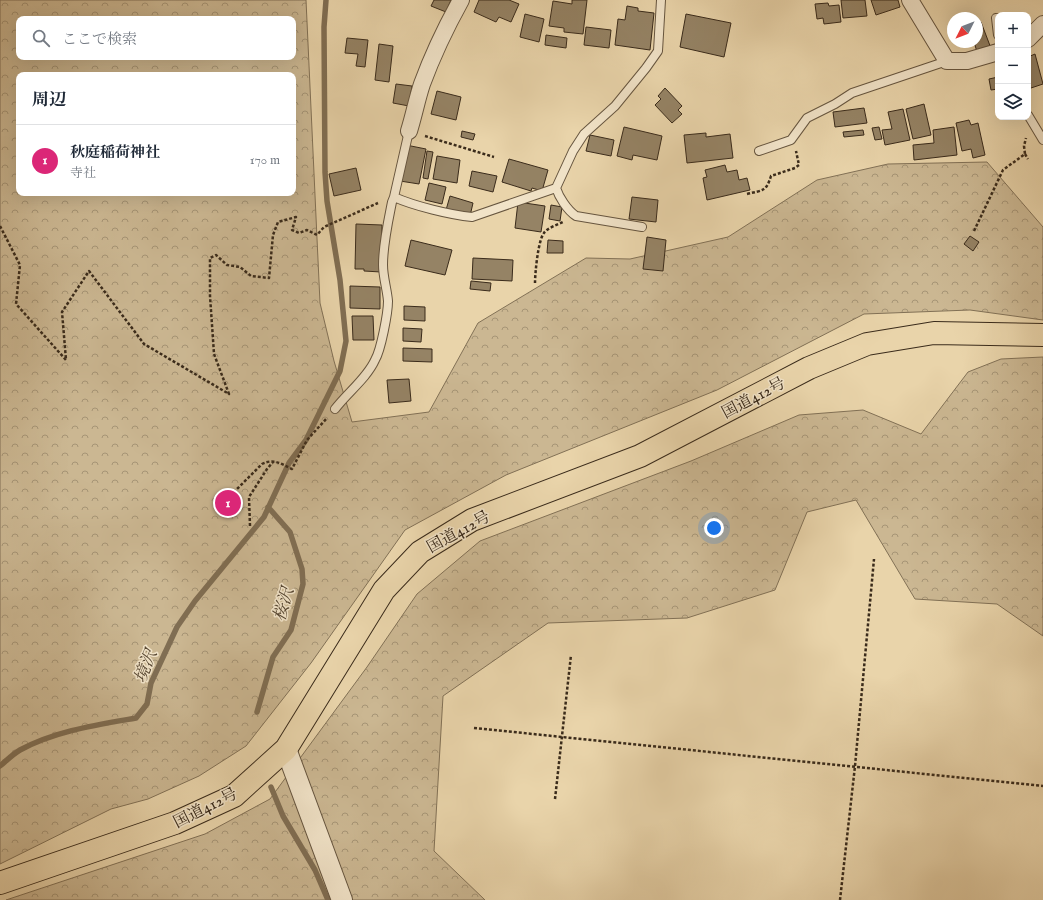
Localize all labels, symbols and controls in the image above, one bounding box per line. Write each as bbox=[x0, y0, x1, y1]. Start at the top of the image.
north arrow bbox=[947, 12, 983, 48]
map controls bbox=[995, 12, 1031, 120]
button: + bbox=[995, 12, 1031, 48]
search box bbox=[16, 16, 296, 60]
icon: search bbox=[30, 27, 52, 49]
text: ここで検索 bbox=[62, 30, 137, 49]
button: − bbox=[995, 48, 1031, 84]
button: layers bbox=[995, 84, 1031, 120]
text: 周辺 bbox=[32, 90, 66, 111]
text: 秋庭稲荷神社 bbox=[70, 143, 160, 162]
text: 1 bbox=[43, 152, 47, 169]
text: 170 m bbox=[250, 152, 280, 169]
text: 寺社 bbox=[70, 165, 96, 182]
street label: 国道412号 bbox=[719, 374, 789, 424]
pin: 1 bbox=[215, 488, 241, 518]
street label: 国道412号 bbox=[424, 507, 494, 558]
your location bbox=[704, 518, 724, 538]
water label: 桜沢 bbox=[270, 583, 300, 624]
water label: 境沢 bbox=[130, 645, 163, 686]
street label: 国道412号 bbox=[170, 784, 241, 833]

